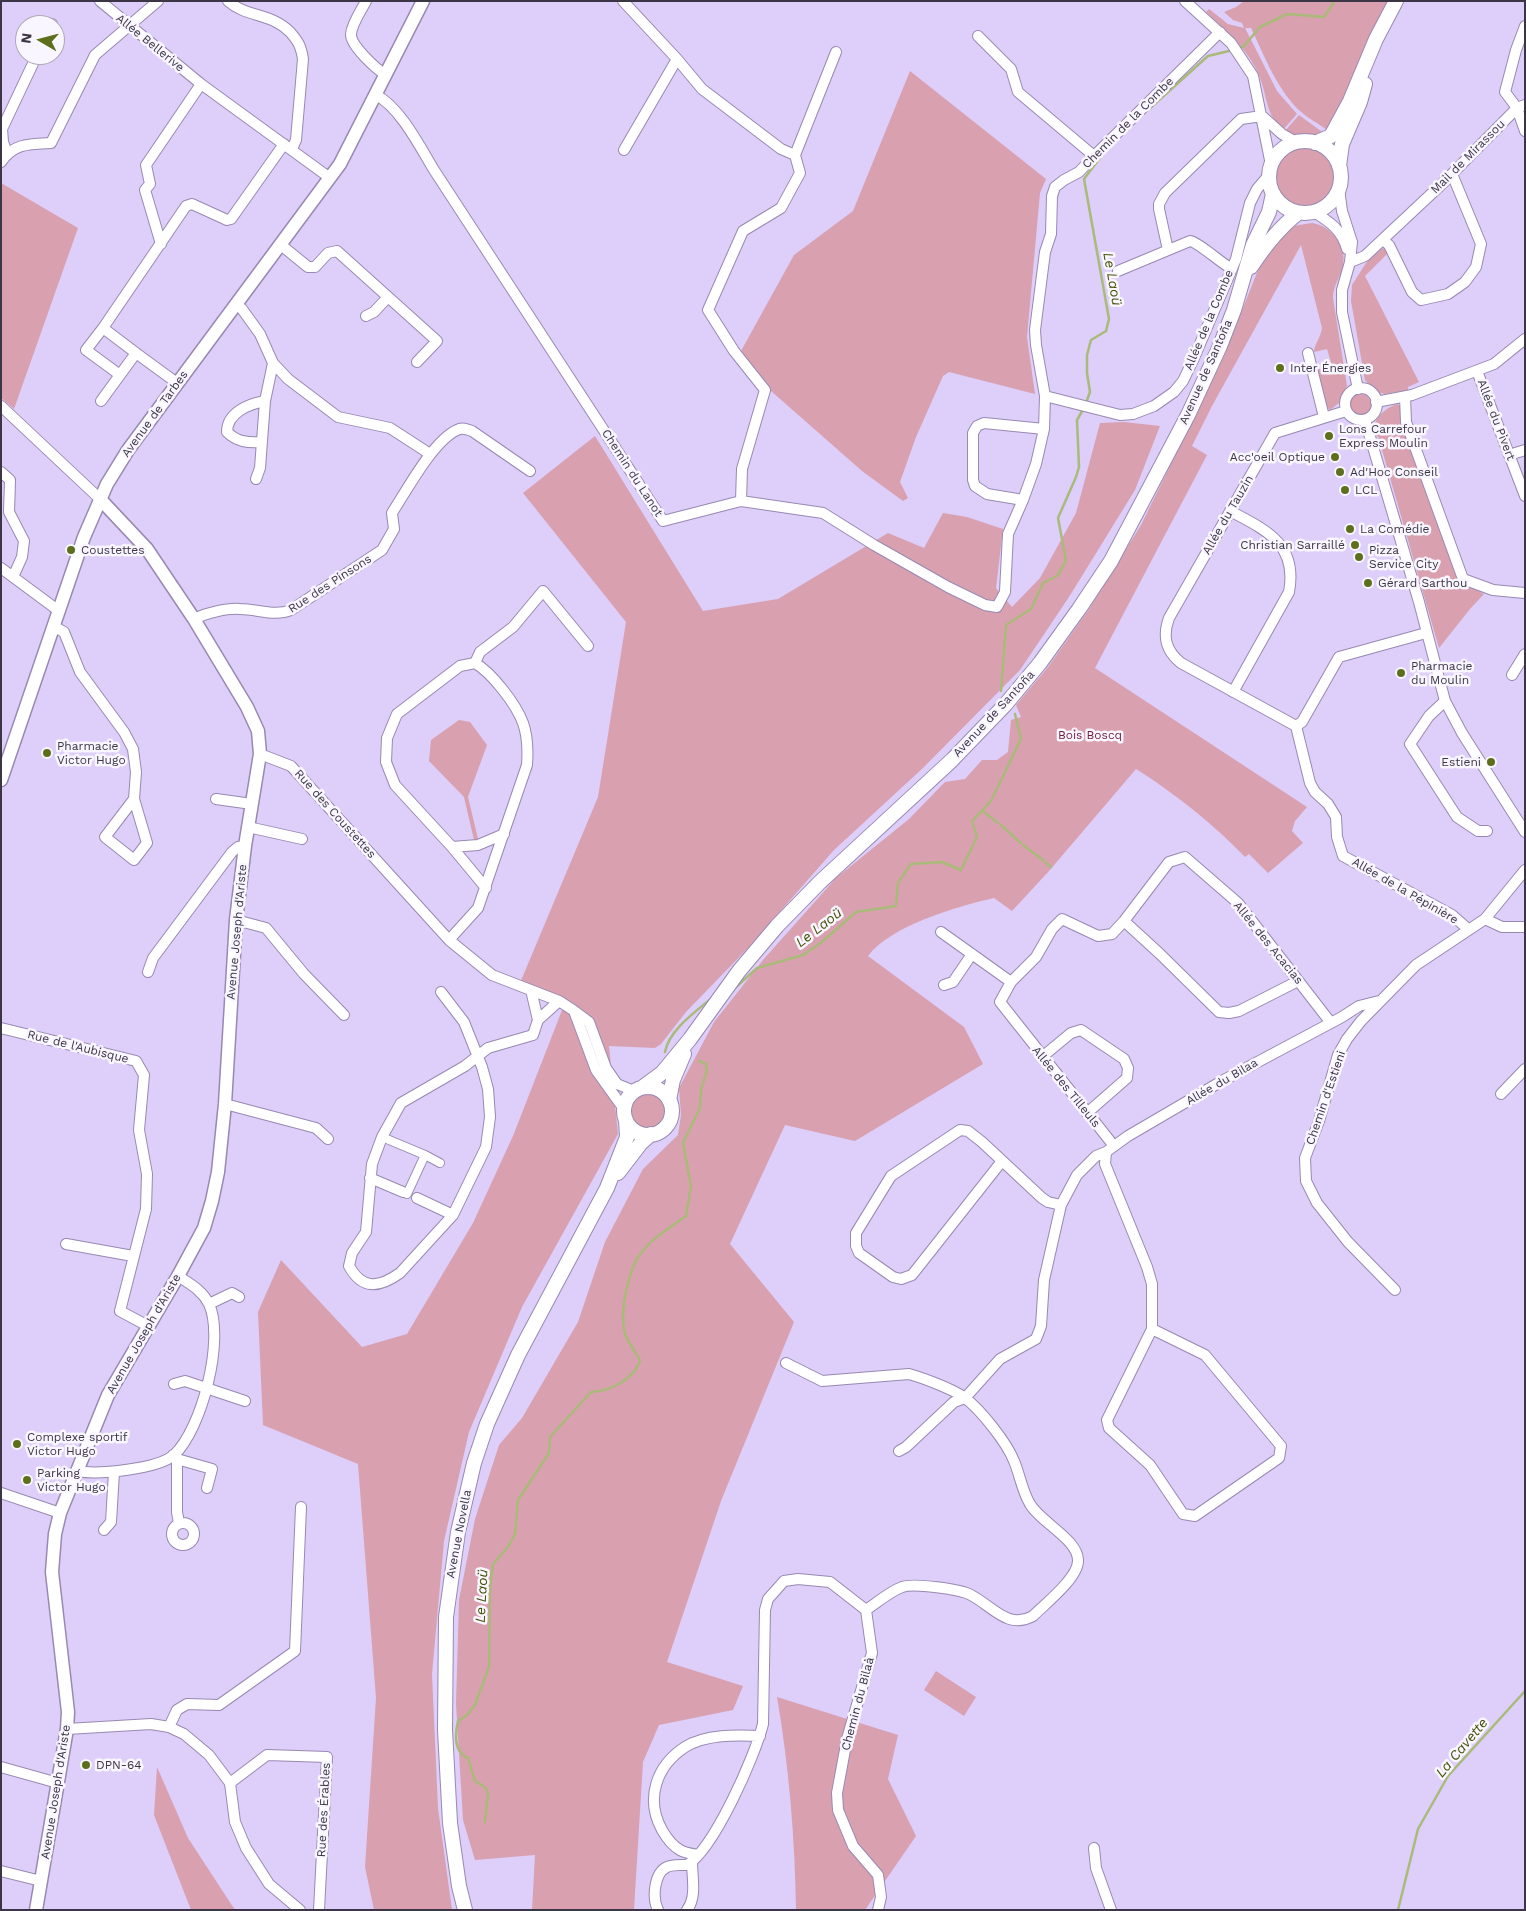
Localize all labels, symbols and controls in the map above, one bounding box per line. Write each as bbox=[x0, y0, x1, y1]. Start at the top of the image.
street label: Allée Bellerive bbox=[113, 11, 187, 75]
north arrow bbox=[15, 15, 65, 65]
text: N bbox=[17, 32, 35, 44]
street label: Chemin de la Combe bbox=[1079, 74, 1177, 172]
street label: Mail de Mirassou bbox=[1428, 117, 1508, 197]
water label: Le Laoü bbox=[1099, 251, 1125, 307]
street label: Allée de la Combe bbox=[1181, 268, 1237, 372]
street label: Avenue de Santoña bbox=[1176, 317, 1236, 427]
place label: Inter Énergies bbox=[1290, 361, 1371, 375]
marker: Inter Énergies bbox=[1274, 362, 1286, 374]
street label: Avenue de Tarbes bbox=[119, 368, 191, 460]
street label: Allée du Pivert bbox=[1474, 378, 1518, 462]
place label: Lons Carrefour Express Moulin bbox=[1339, 422, 1428, 450]
street label: Chemin du Lanot bbox=[598, 427, 666, 519]
marker: Lons Carrefour Express Moulin bbox=[1323, 430, 1335, 442]
place label: Acc'oeil Optique bbox=[1230, 450, 1325, 464]
marker: Acc'oeil Optique bbox=[1329, 451, 1341, 463]
place label: Ad'Hoc Conseil bbox=[1350, 465, 1438, 479]
marker: Ad'Hoc Conseil bbox=[1334, 466, 1346, 478]
street label: Allée du Tauzin bbox=[1199, 473, 1257, 557]
place label: LCL bbox=[1355, 483, 1377, 497]
marker: LCL bbox=[1339, 484, 1351, 496]
place label: La Comédie bbox=[1360, 522, 1429, 536]
marker: La Comédie bbox=[1344, 523, 1356, 535]
place label: Christian Sarraillé bbox=[1240, 538, 1345, 552]
marker: Christian Sarraillé bbox=[1349, 539, 1361, 551]
place label: Coustettes bbox=[81, 543, 144, 557]
place label: Pizza Service City bbox=[1369, 543, 1438, 571]
marker: Coustettes bbox=[65, 544, 77, 556]
marker: Pizza Service City bbox=[1353, 551, 1365, 563]
street label: Rue des Pinsons bbox=[286, 552, 374, 616]
place label: Gérard Sarthou bbox=[1378, 576, 1467, 590]
marker: Gérard Sarthou bbox=[1362, 577, 1374, 589]
place label: Pharmacie du Moulin bbox=[1411, 659, 1472, 687]
marker: Pharmacie du Moulin bbox=[1395, 667, 1407, 679]
street label: Avenue de Santoña bbox=[950, 668, 1038, 760]
park label: Bois Boscq bbox=[1058, 728, 1122, 742]
place label: Pharmacie Victor Hugo bbox=[57, 739, 126, 767]
marker: Pharmacie Victor Hugo bbox=[41, 747, 53, 759]
place label: Estieni bbox=[1441, 755, 1481, 769]
marker: Estieni bbox=[1485, 756, 1497, 768]
street label: Rue des Coustettes bbox=[291, 767, 379, 861]
street label: Allée de la Pépinière bbox=[1349, 855, 1461, 927]
street label: Avenue Joseph d'Ariste bbox=[224, 864, 250, 1000]
street label: Allée des Acacias bbox=[1230, 899, 1306, 987]
water label: Le Laoü bbox=[793, 905, 845, 951]
street label: Rue de l'Aubisque bbox=[26, 1027, 130, 1067]
street label: Allée des Tilleuls bbox=[1029, 1044, 1103, 1130]
street label: Chemin d'Estieni bbox=[1303, 1049, 1349, 1147]
street label: Allée du Bilaa bbox=[1184, 1056, 1260, 1108]
street label: Avenue Joseph d'Ariste bbox=[104, 1271, 184, 1397]
place label: Complexe sportif Victor Hugo bbox=[27, 1430, 127, 1458]
marker: Complexe sportif Victor Hugo bbox=[11, 1438, 23, 1450]
place label: Parking Victor Hugo bbox=[37, 1466, 106, 1494]
marker: Parking Victor Hugo bbox=[21, 1474, 33, 1486]
street label: Avenue Novella bbox=[443, 1489, 475, 1579]
water label: Le Laoü bbox=[472, 1569, 492, 1623]
street label: Chemin du Bilaà bbox=[839, 1656, 877, 1752]
water label: La Cavette bbox=[1432, 1715, 1492, 1781]
street label: Avenue Joseph d'Ariste bbox=[38, 1724, 74, 1860]
place label: DPN-64 bbox=[96, 1758, 142, 1772]
marker: DPN-64 bbox=[80, 1759, 92, 1771]
street label: Rue des Érables bbox=[314, 1762, 334, 1858]

